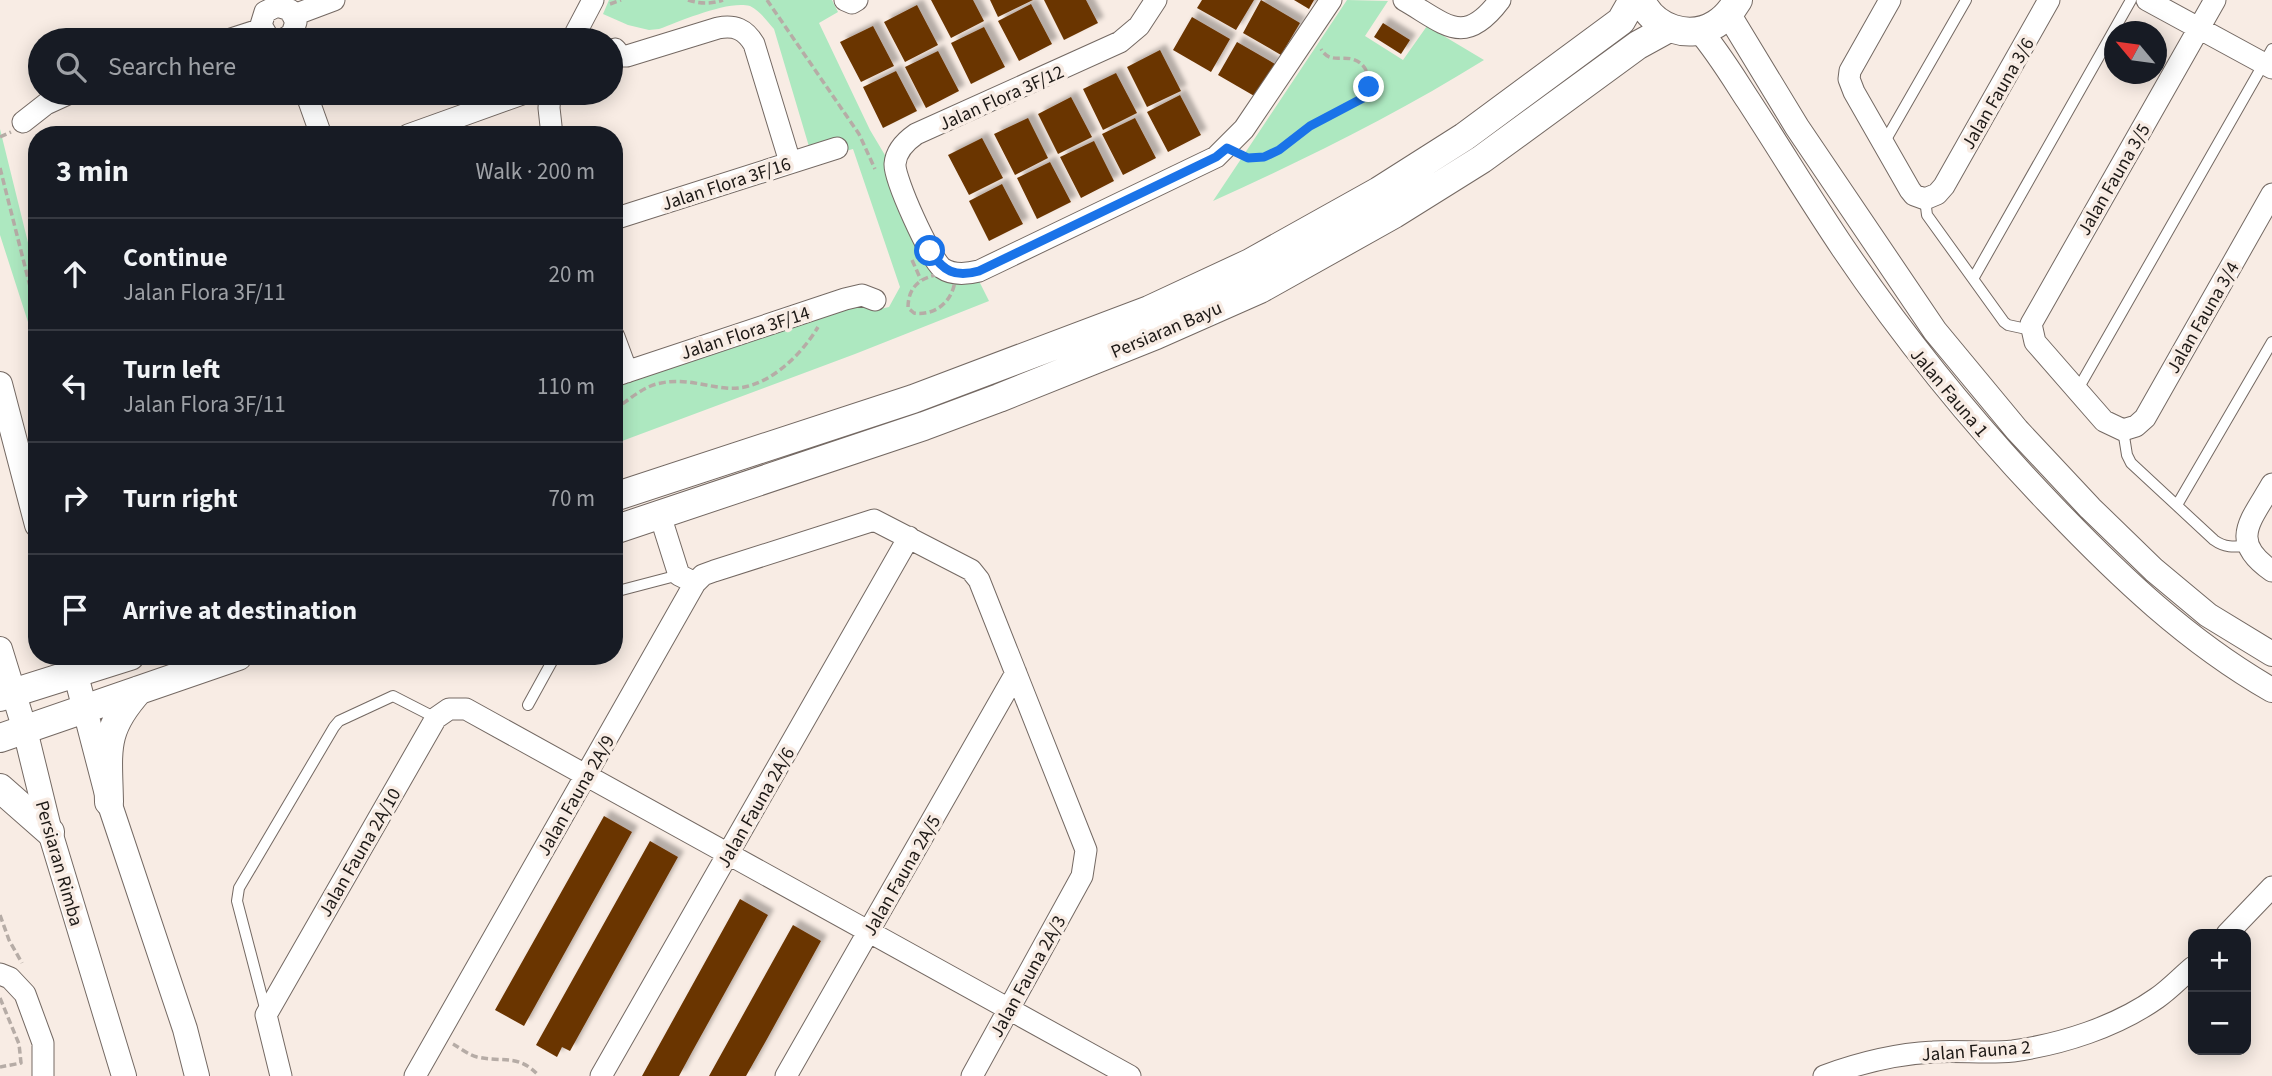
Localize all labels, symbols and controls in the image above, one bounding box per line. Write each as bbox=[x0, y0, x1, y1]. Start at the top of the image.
north arrow bbox=[2104, 21, 2167, 84]
search box bbox=[28, 28, 623, 105]
street label: Jalan Fauna 3/6 bbox=[1955, 33, 2041, 155]
icon: search bbox=[52, 48, 90, 86]
text: Search here bbox=[108, 48, 236, 85]
street label: Jalan Flora 3F/12 bbox=[935, 59, 1068, 138]
route end bbox=[1353, 71, 1384, 102]
street label: Jalan Fauna 3/5 bbox=[2071, 119, 2157, 241]
text: 3 min bbox=[56, 150, 129, 193]
street label: Jalan Flora 3F/16 bbox=[658, 151, 795, 218]
text: Walk · 200 m bbox=[476, 155, 595, 188]
route start bbox=[914, 235, 945, 266]
text: Continue bbox=[123, 239, 228, 276]
icon: ahead bbox=[56, 255, 94, 293]
street label: Jalan Fauna 3/4 bbox=[2160, 257, 2246, 379]
text: 20 m bbox=[548, 258, 595, 291]
text: Jalan Flora 3F/11 bbox=[123, 276, 286, 309]
street label: Persiaran Bayu bbox=[1107, 295, 1226, 366]
street label: Jalan Flora 3F/14 bbox=[677, 300, 814, 367]
street label: Jalan Fauna 1 bbox=[1903, 342, 1994, 443]
text: Turn left bbox=[123, 351, 220, 388]
icon: left bbox=[56, 367, 94, 405]
text: 110 m bbox=[537, 370, 595, 403]
text: Jalan Flora 3F/11 bbox=[123, 388, 286, 421]
icon: right bbox=[56, 479, 94, 517]
text: Turn right bbox=[123, 480, 238, 517]
text: 70 m bbox=[548, 482, 595, 515]
icon: arrive bbox=[56, 591, 94, 629]
text: Arrive at destination bbox=[123, 592, 357, 629]
street label: Jalan Fauna 2A/9 bbox=[531, 730, 622, 861]
street label: Jalan Fauna 2A/6 bbox=[711, 742, 802, 873]
street label: Jalan Fauna 2A/10 bbox=[312, 783, 408, 922]
street label: Persiaran Rimba bbox=[28, 797, 89, 929]
street label: Jalan Fauna 2A/5 bbox=[857, 810, 948, 941]
street label: Jalan Fauna 2A/3 bbox=[984, 911, 1073, 1043]
map controls bbox=[2188, 929, 2251, 1055]
button: + bbox=[2188, 929, 2251, 992]
button: − bbox=[2188, 992, 2251, 1055]
street label: Jalan Fauna 2 bbox=[1921, 1034, 2031, 1069]

